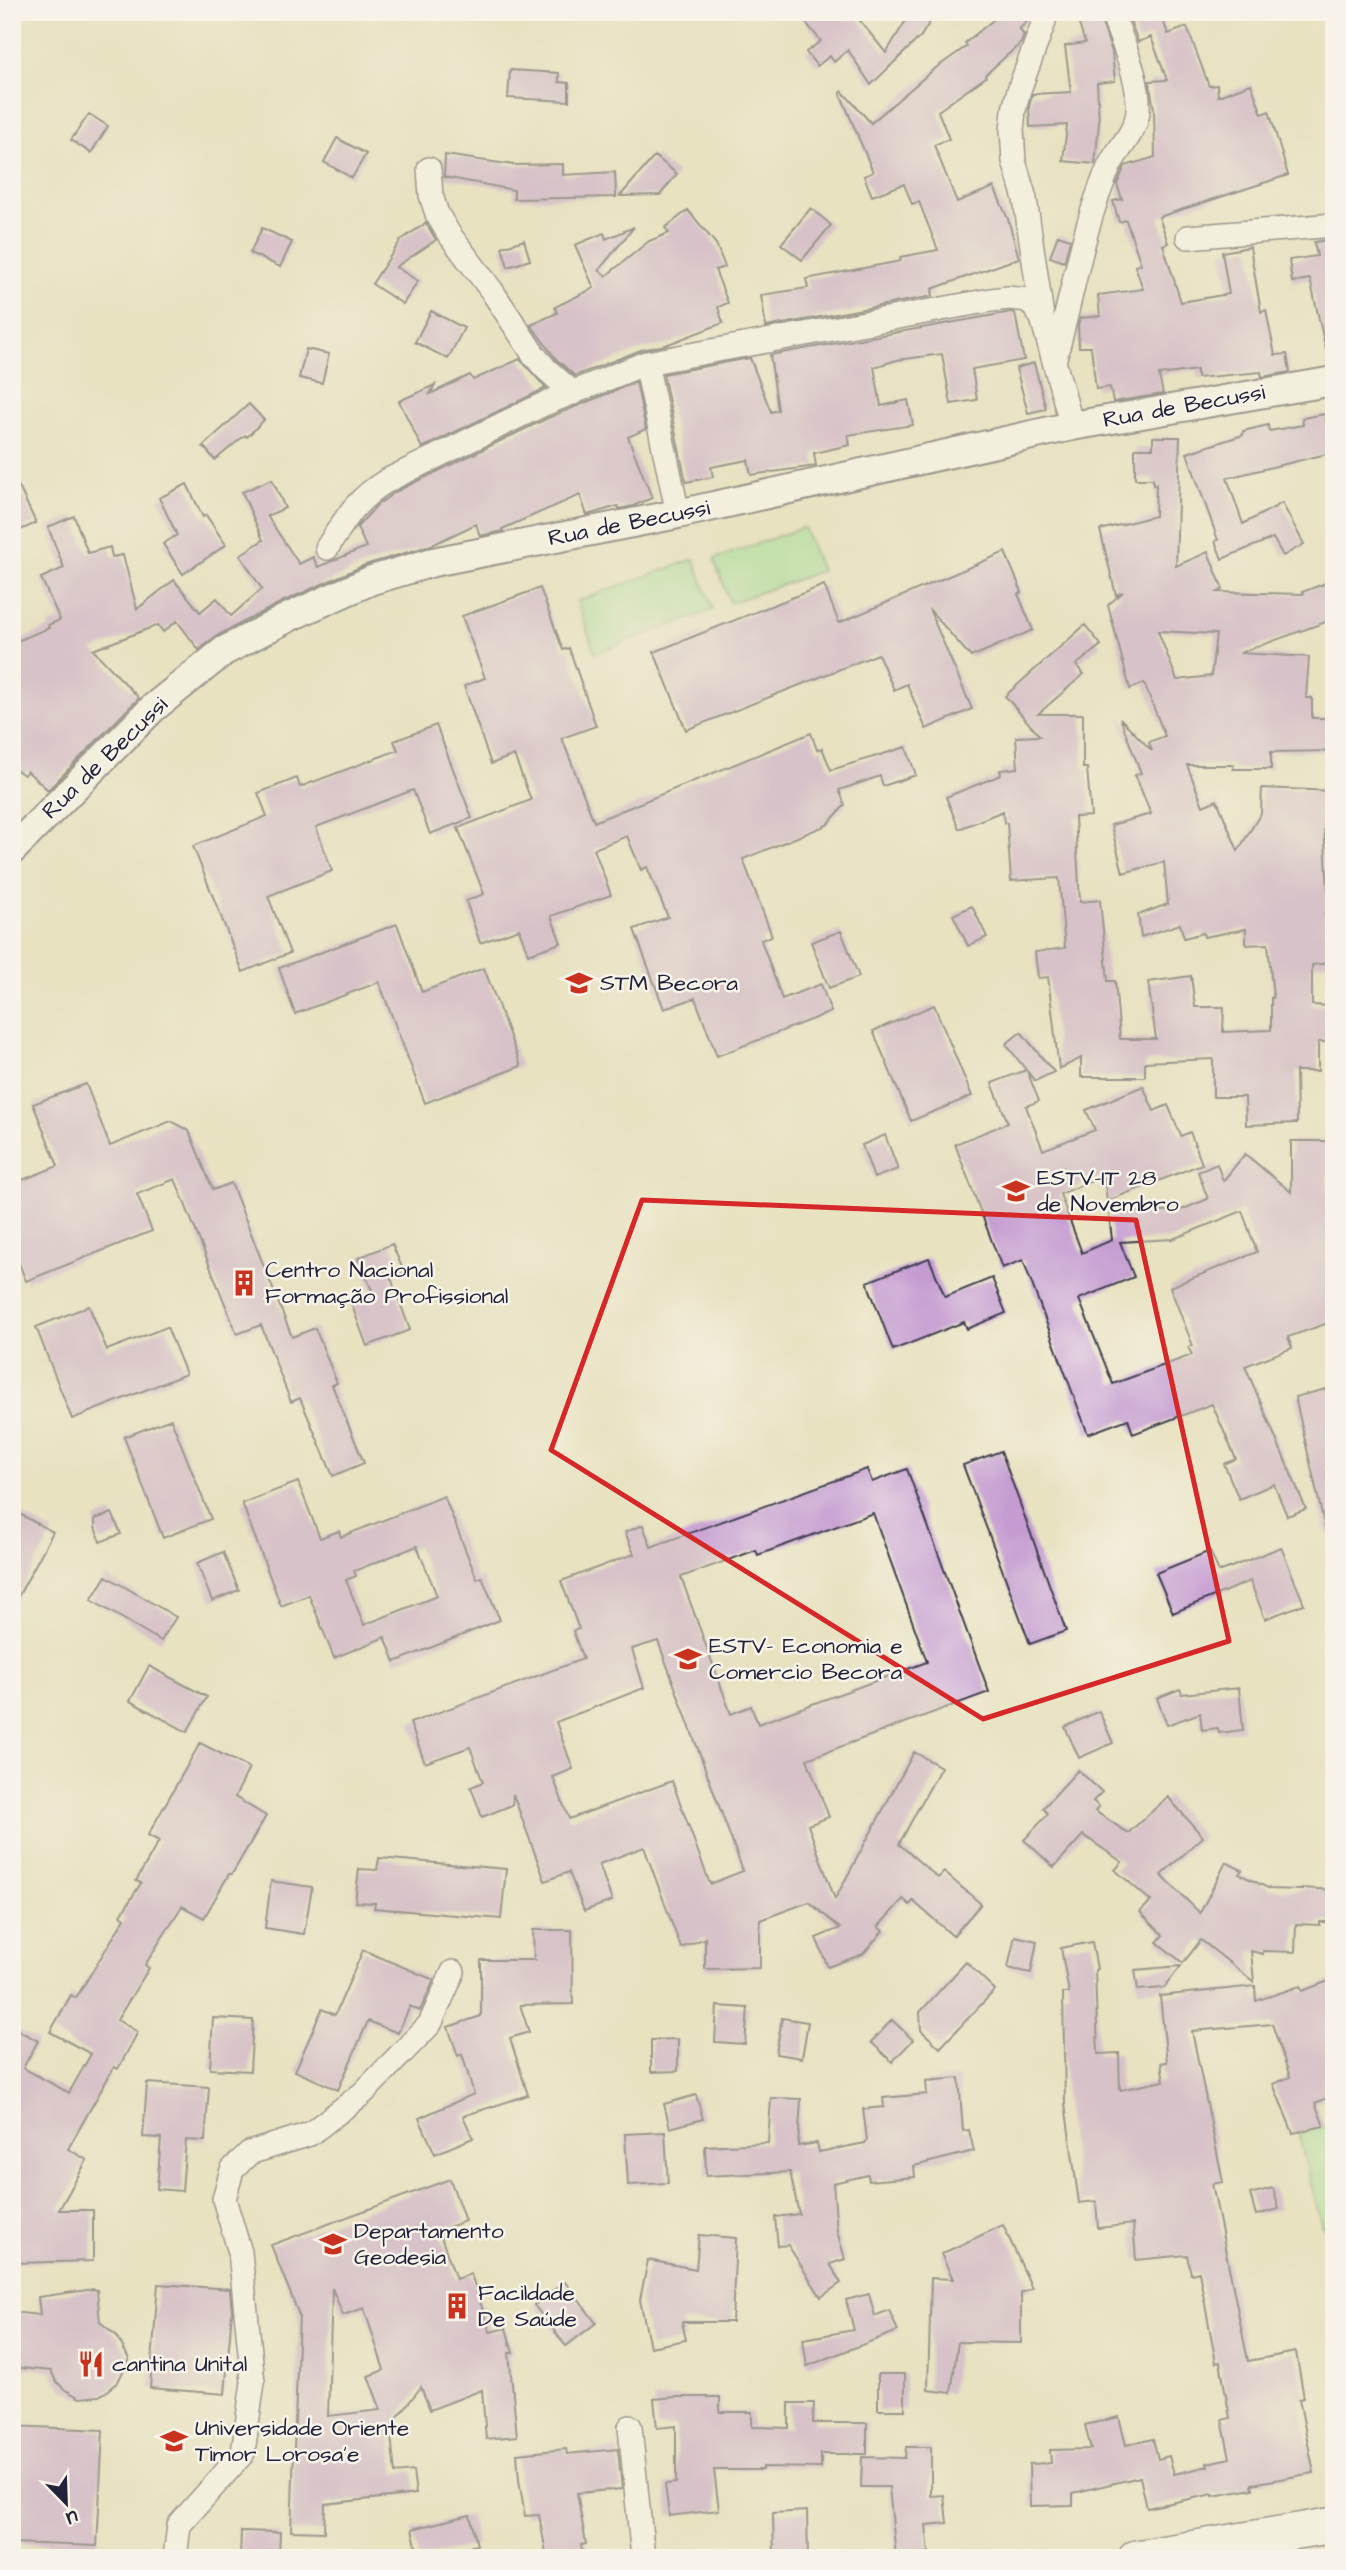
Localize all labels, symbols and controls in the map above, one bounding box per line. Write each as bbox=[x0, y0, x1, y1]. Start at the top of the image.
street label: Rua de Becussi bbox=[1100, 376, 1268, 436]
street label: Rua de Becussi bbox=[545, 492, 713, 554]
street label: Rua de Becussi bbox=[35, 689, 175, 826]
place label: STM Becora bbox=[600, 967, 738, 999]
school or university icon: STM Becora bbox=[564, 968, 594, 998]
place label: ESTV-IT 28 de Novembro bbox=[1037, 1162, 1179, 1220]
school or university icon: ESTV-IT 28 de Novembro bbox=[1001, 1176, 1031, 1206]
place label: Centro Nacional Formação Profissional bbox=[265, 1254, 508, 1312]
building icon: Centro Nacional Formação Profissional bbox=[229, 1268, 259, 1298]
place label: ESTV- Economia e Comercio Becora bbox=[709, 1630, 903, 1688]
school or university icon: ESTV- Economia e Comercio Becora bbox=[673, 1644, 703, 1674]
place label: Departamento Geodesia bbox=[354, 2215, 504, 2273]
school or university icon: Departamento Geodesia bbox=[318, 2229, 348, 2259]
place label: Facildade De Saúde bbox=[478, 2277, 577, 2335]
building icon: Facildade De Saúde bbox=[442, 2291, 472, 2321]
place label: cantina Unital bbox=[112, 2348, 247, 2380]
restaurant icon: cantina Unital bbox=[76, 2349, 106, 2379]
place label: Universidade Oriente Timor Lorosa'e bbox=[195, 2412, 409, 2470]
school or university icon: Universidade Oriente Timor Lorosa'e bbox=[159, 2426, 189, 2456]
north arrow bbox=[32, 2468, 102, 2538]
text: U bbox=[62, 2503, 82, 2532]

